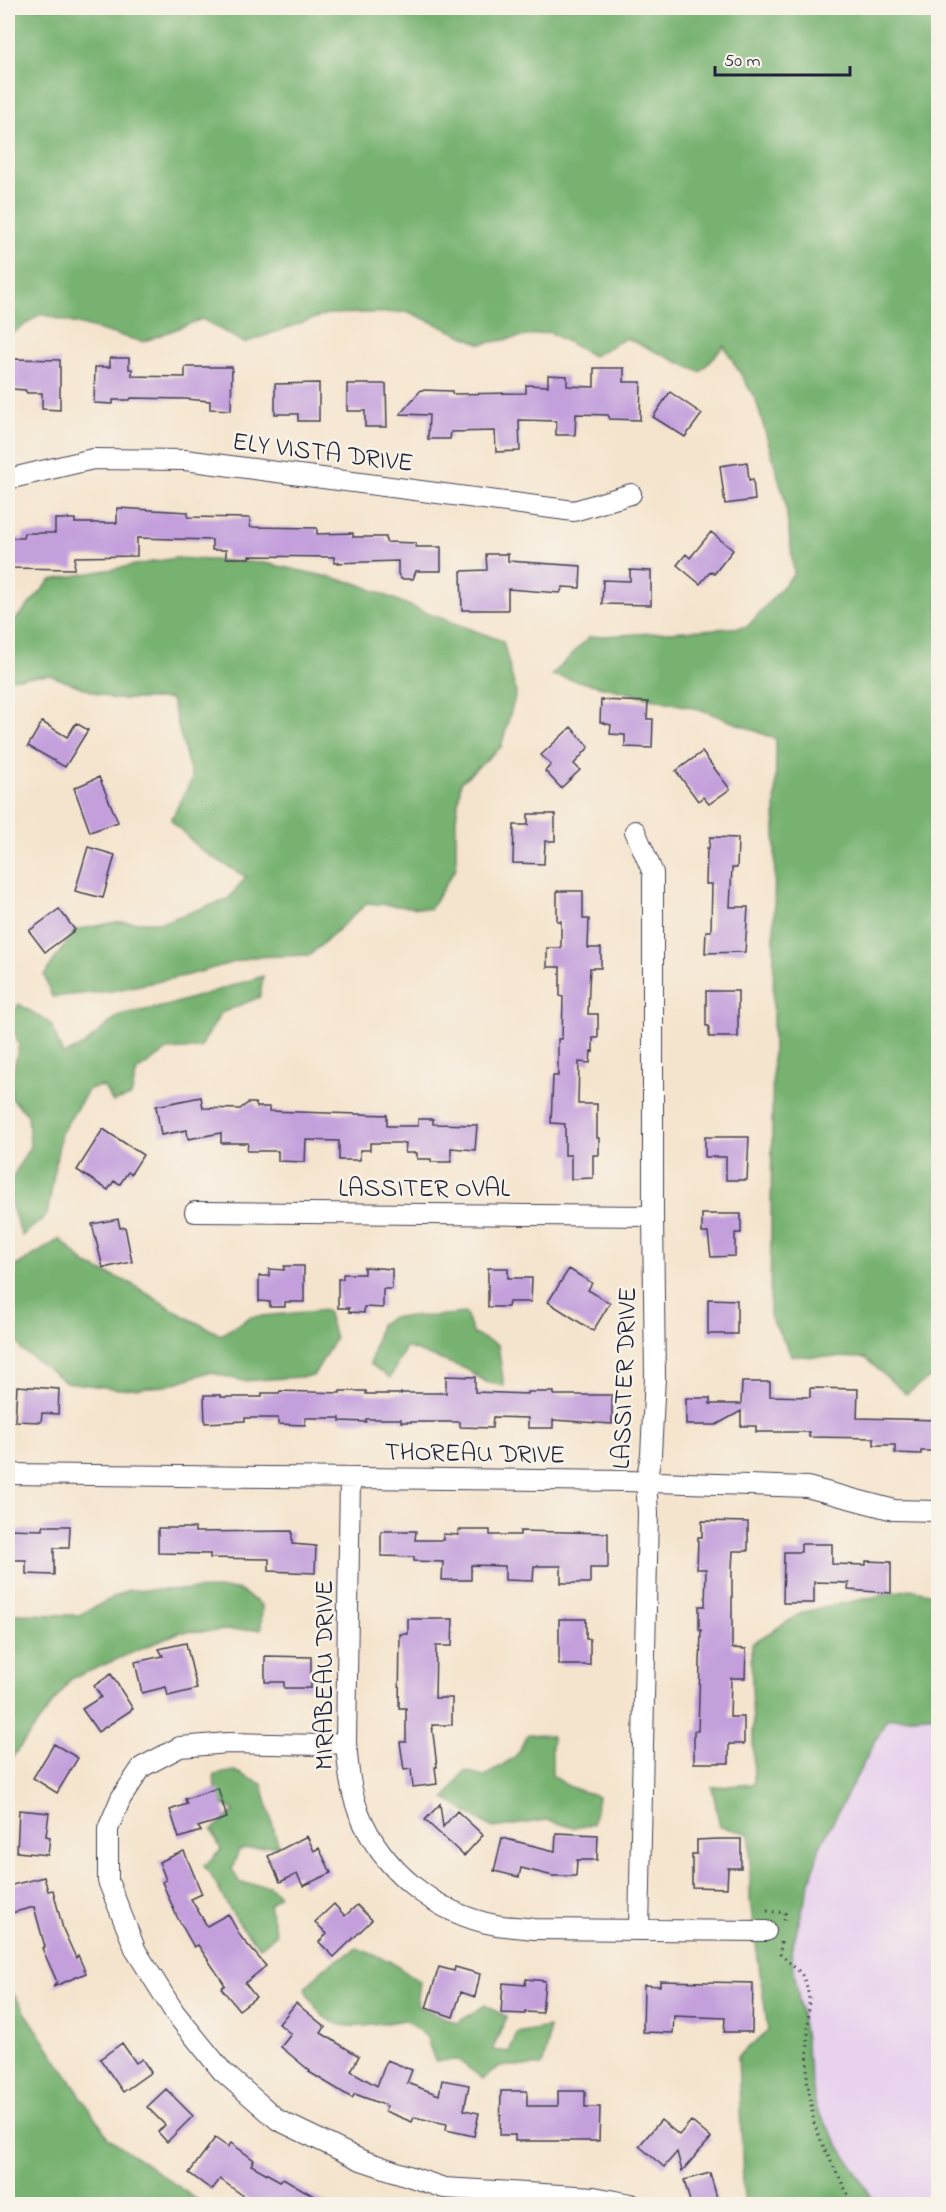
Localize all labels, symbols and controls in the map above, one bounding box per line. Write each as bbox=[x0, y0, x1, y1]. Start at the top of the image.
scale bar bbox=[715, 39, 850, 77]
text: 50 m bbox=[724, 49, 761, 75]
street label: ELY VISTA DRIVE bbox=[230, 424, 415, 484]
street label: LASSITER OVAL bbox=[338, 1171, 510, 1209]
street label: LASSITER DRIVE bbox=[604, 1286, 648, 1470]
street label: THOREAU DRIVE bbox=[384, 1434, 566, 1476]
street label: MIRABEAU DRIVE bbox=[307, 1580, 345, 1770]

